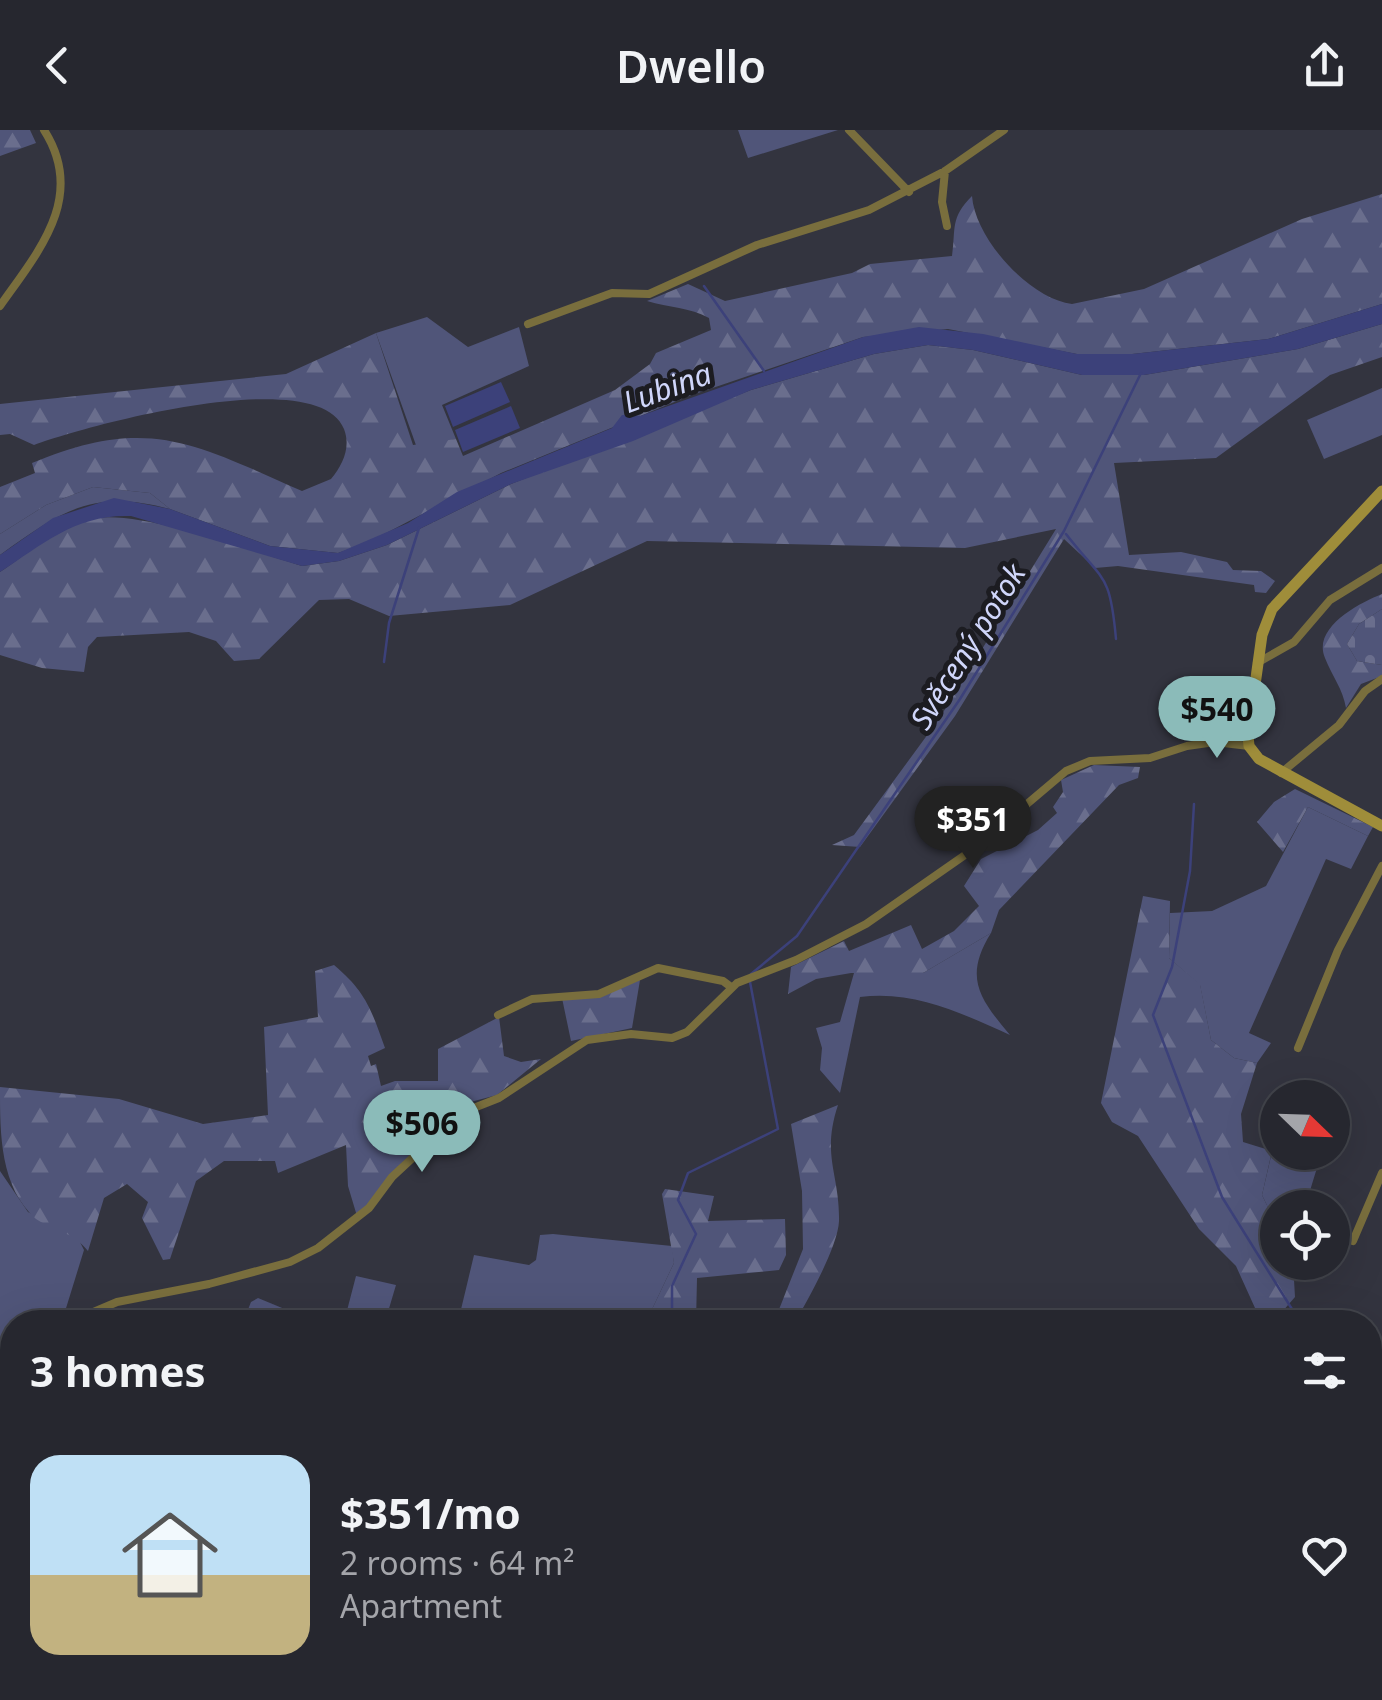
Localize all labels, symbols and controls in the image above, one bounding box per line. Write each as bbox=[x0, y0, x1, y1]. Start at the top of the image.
text: Dwello bbox=[616, 35, 766, 96]
icon: back bbox=[30, 38, 85, 93]
icon: share bbox=[1297, 38, 1352, 93]
water label: Lubina bbox=[617, 352, 717, 422]
water label: Svěcený potok bbox=[900, 555, 1035, 737]
pin: $540 bbox=[1158, 676, 1276, 761]
text: $540 bbox=[1180, 687, 1254, 730]
pin: $351 bbox=[914, 786, 1032, 871]
text: $351 bbox=[936, 797, 1010, 840]
north arrow bbox=[1260, 1080, 1350, 1170]
map controls bbox=[1260, 1080, 1350, 1280]
pin: $506 bbox=[363, 1090, 481, 1175]
text: $506 bbox=[385, 1101, 459, 1144]
button: locate bbox=[1260, 1190, 1350, 1280]
text: 3 homes bbox=[30, 1342, 206, 1399]
icon: filters bbox=[1297, 1343, 1352, 1398]
text: $351/mo bbox=[340, 1484, 521, 1541]
icon: home bbox=[110, 1495, 230, 1615]
icon: heart bbox=[1297, 1528, 1352, 1583]
text: 2 rooms · 64 m² bbox=[340, 1541, 574, 1584]
text: Apartment bbox=[340, 1584, 502, 1627]

